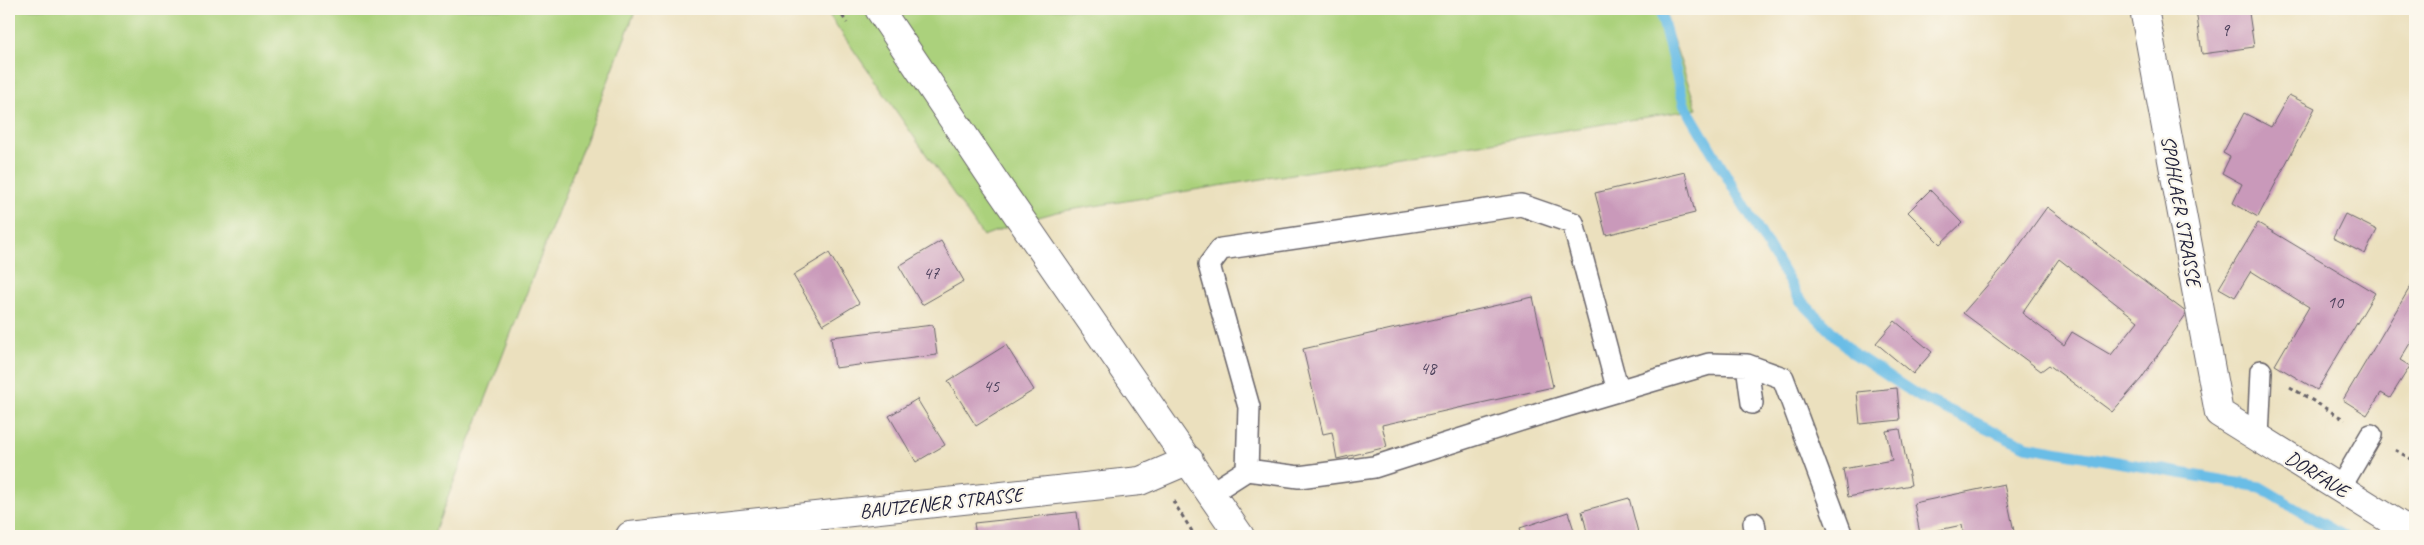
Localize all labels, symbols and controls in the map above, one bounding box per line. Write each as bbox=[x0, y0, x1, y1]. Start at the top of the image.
house number: 9 bbox=[2221, 19, 2231, 41]
street label: SPOHLAER STRASSE bbox=[2155, 134, 2207, 291]
house number: 47 bbox=[923, 262, 940, 284]
house number: 10 bbox=[2327, 291, 2345, 313]
house number: 48 bbox=[1420, 357, 1438, 379]
house number: 45 bbox=[983, 375, 1000, 397]
street label: DORFAUE bbox=[2281, 445, 2355, 504]
street label: BAUTZENER STRASSE bbox=[858, 482, 1027, 524]

